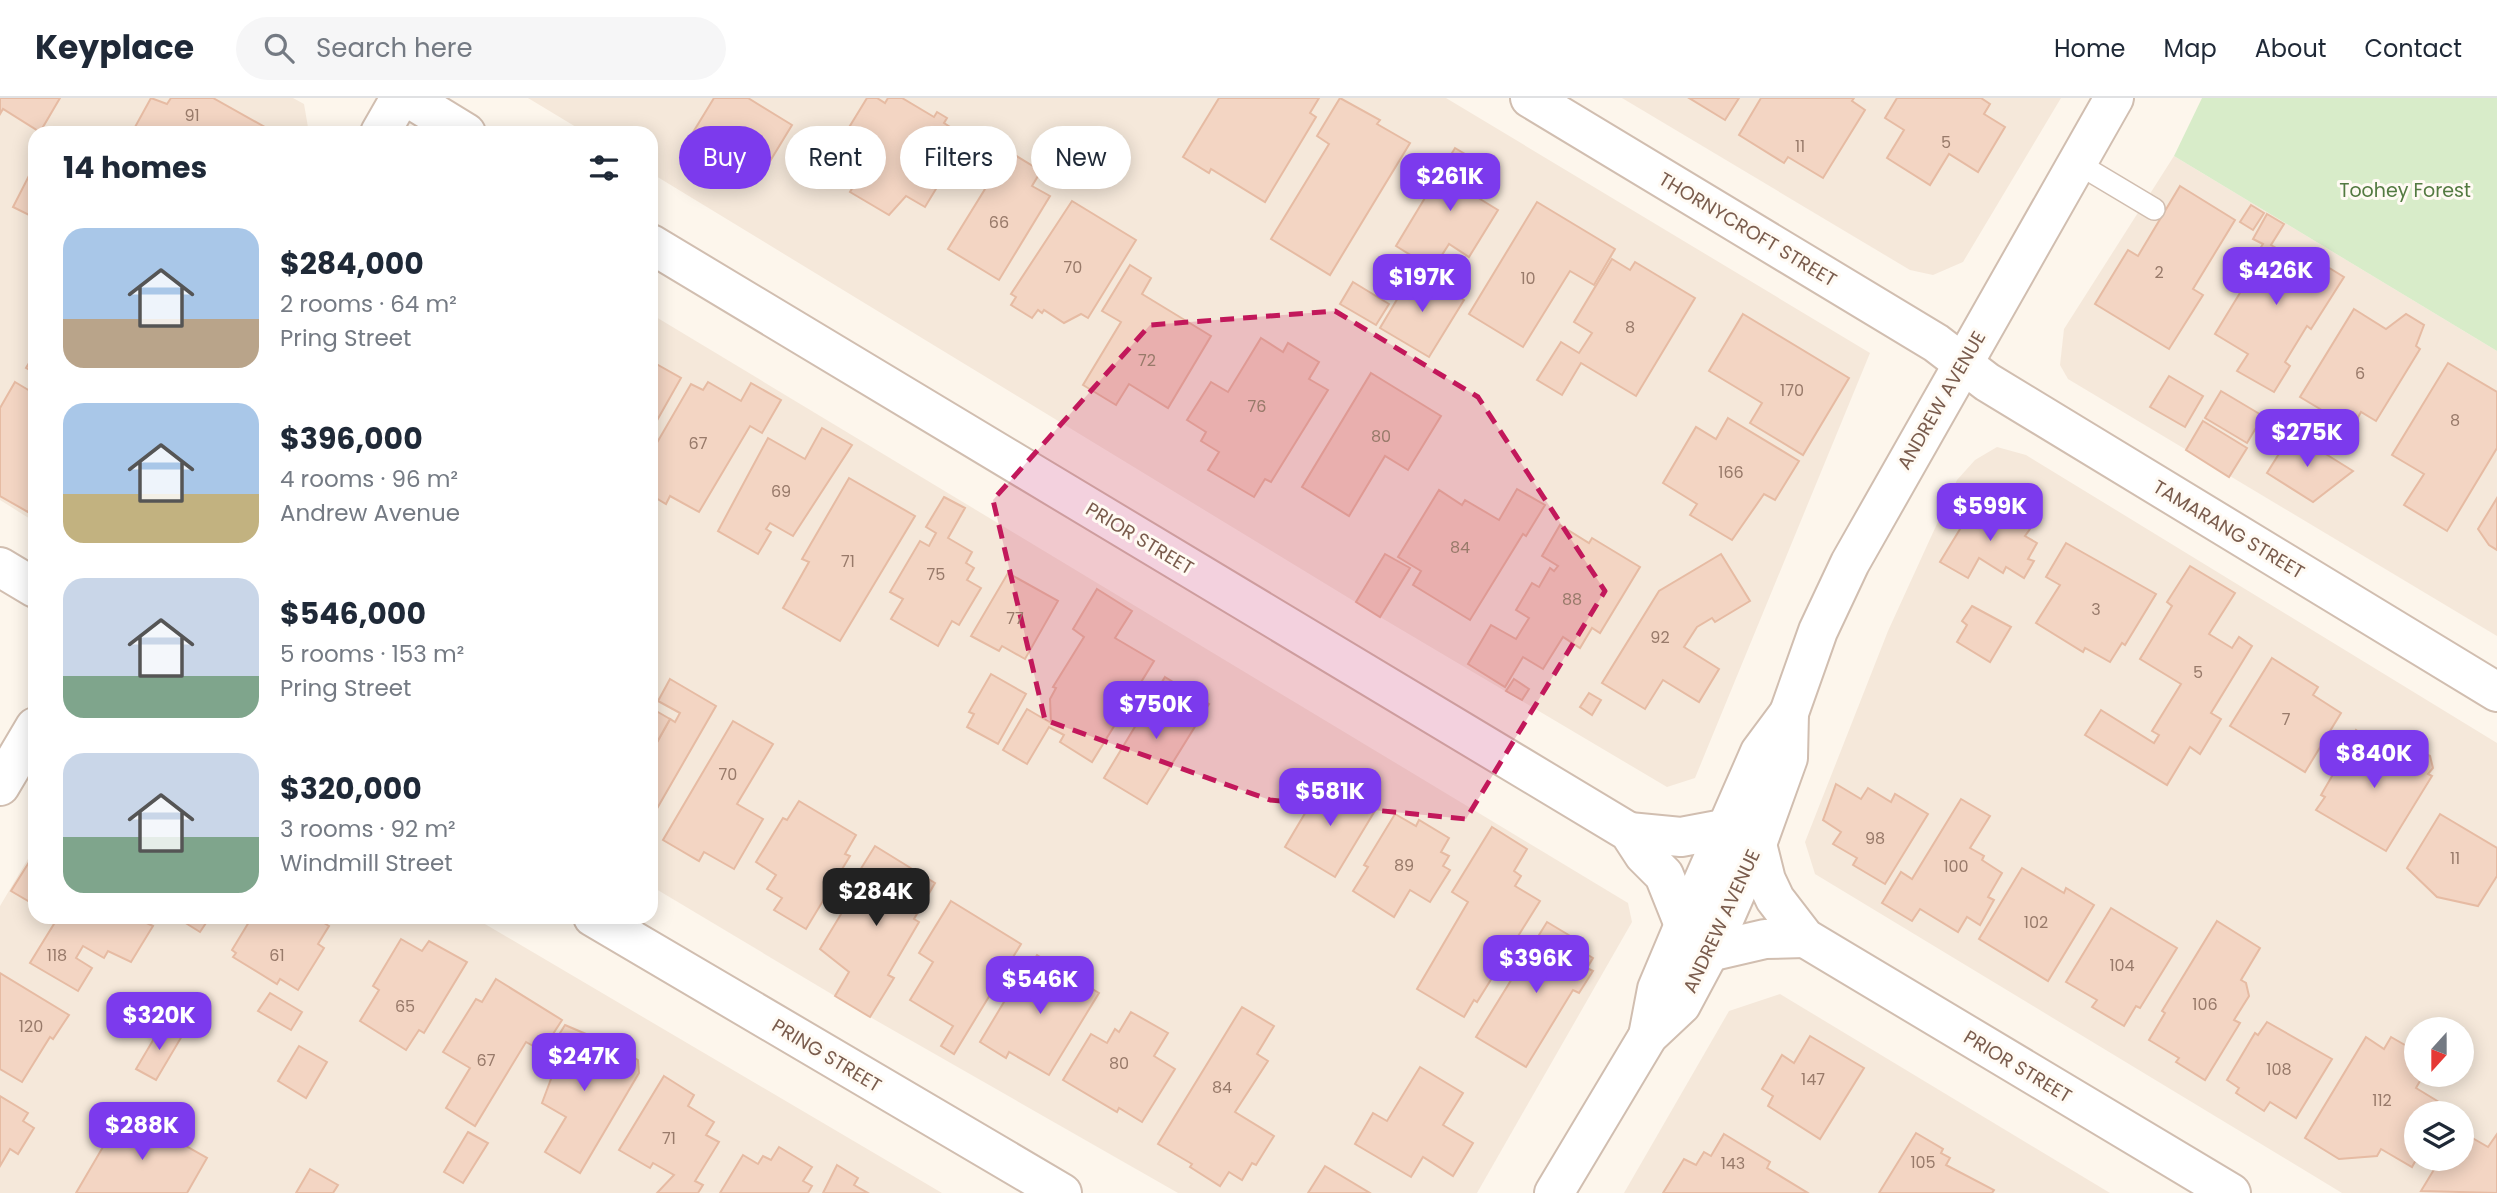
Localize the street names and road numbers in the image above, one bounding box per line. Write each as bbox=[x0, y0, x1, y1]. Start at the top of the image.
street label: THORNYCROFT STREET bbox=[1654, 166, 1842, 293]
street label: ANDREW AVENUE bbox=[1891, 326, 1992, 474]
street label: TAMARANG STREET bbox=[2148, 473, 2310, 585]
street label: PRIOR STREET bbox=[1081, 496, 1199, 581]
street label: ANDREW AVENUE bbox=[1676, 845, 1767, 998]
street label: PRING STREET bbox=[767, 1012, 886, 1099]
street label: PRIOR STREET bbox=[1959, 1024, 2077, 1109]

